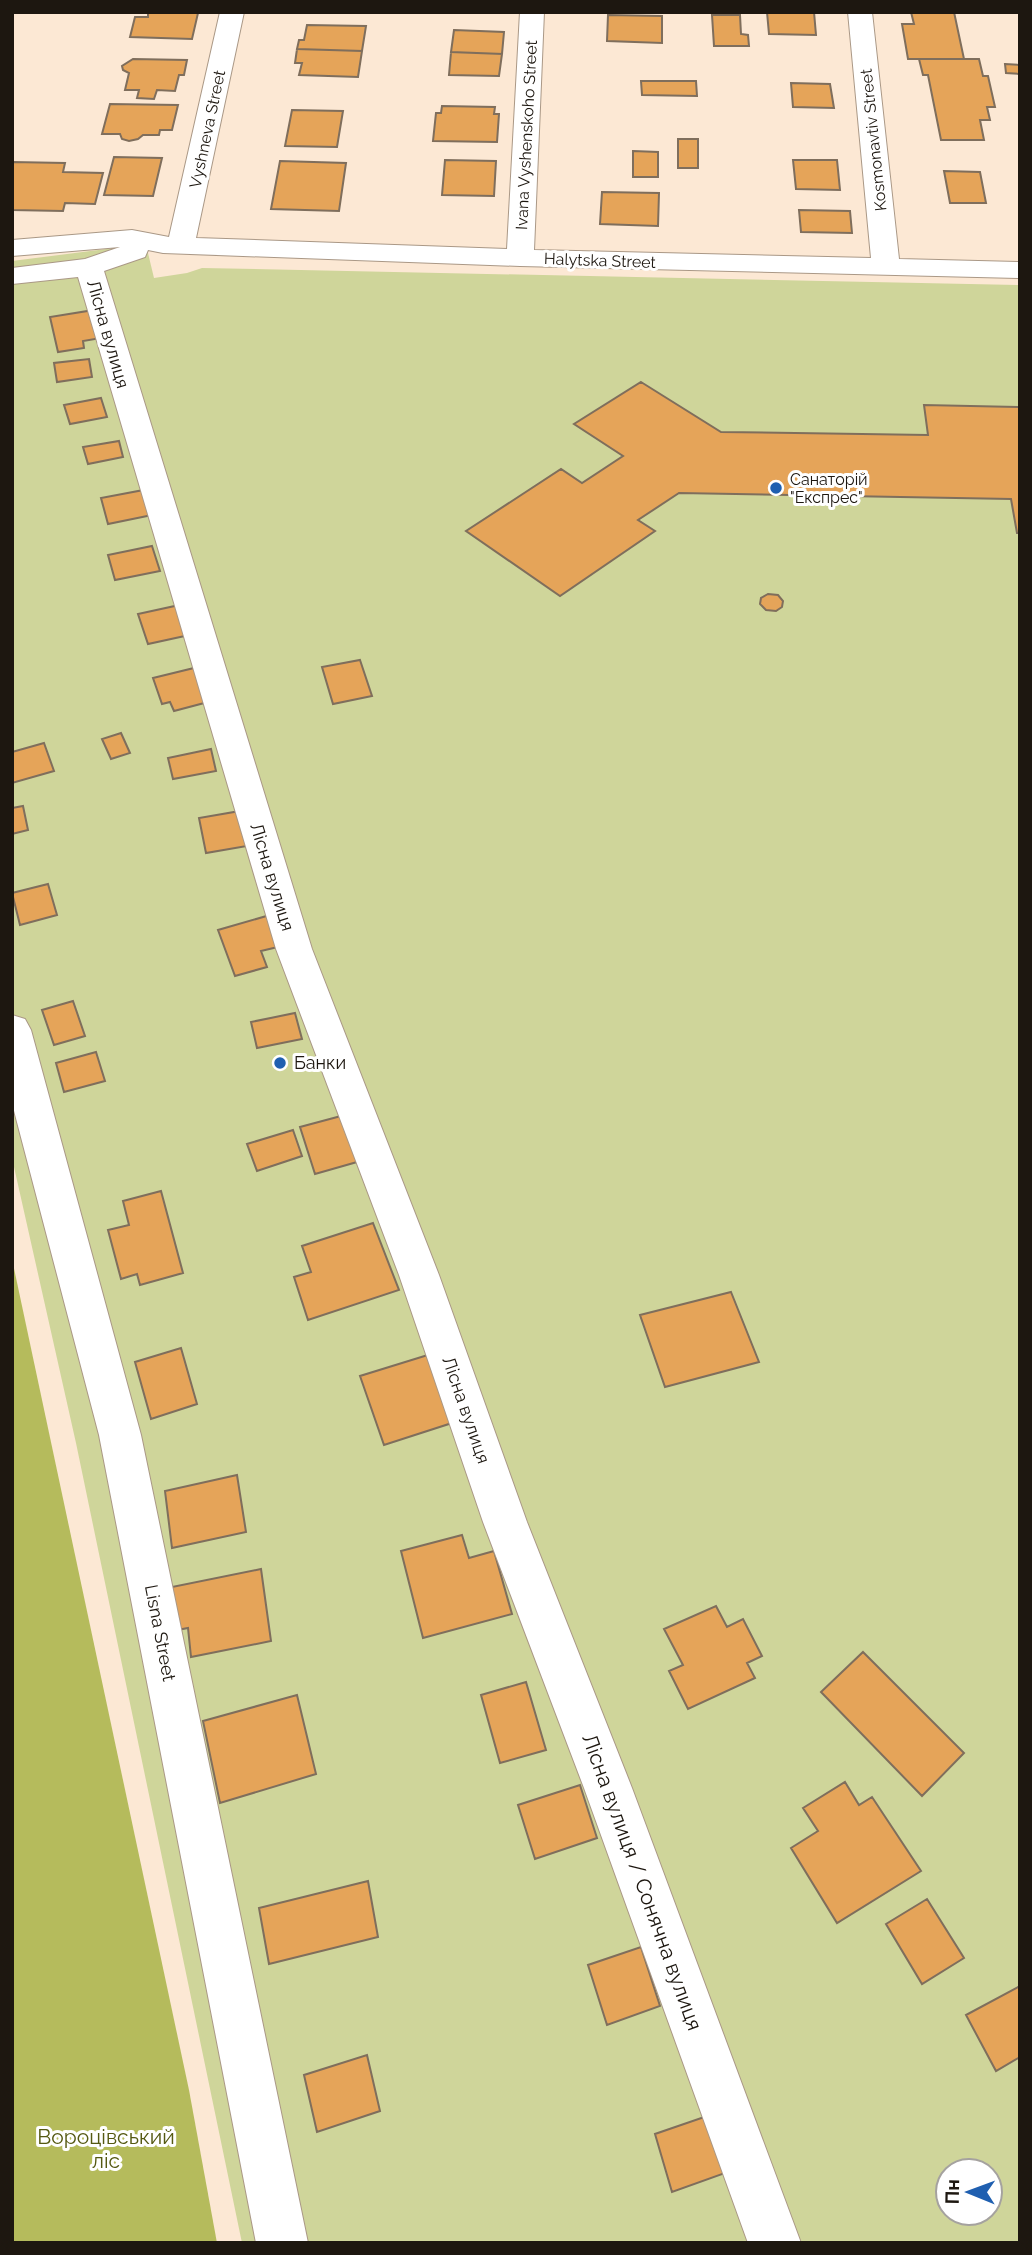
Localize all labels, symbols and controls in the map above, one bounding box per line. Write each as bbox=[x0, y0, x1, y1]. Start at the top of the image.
street label: Ivana Vyshenskoho Street bbox=[512, 39, 541, 230]
street label: Kosmonavtiv Street bbox=[857, 67, 890, 212]
street label: Vyshneva Street bbox=[186, 68, 229, 190]
street label: Halytska Street bbox=[544, 249, 657, 272]
street label: Лісна вулиця bbox=[83, 277, 134, 391]
place label: Санаторій "Експрес" bbox=[790, 470, 868, 507]
marker: Санаторій "Експрес" bbox=[768, 480, 784, 496]
street label: Лісна вулиця bbox=[246, 820, 299, 933]
place label: Банки bbox=[294, 1052, 346, 1073]
marker: Банки bbox=[272, 1055, 288, 1071]
street label: Лісна вулиця bbox=[438, 1354, 495, 1466]
street label: Lisna Street bbox=[141, 1583, 180, 1683]
street label: Лісна вулиця / Сонячна вулиця bbox=[577, 1730, 708, 2034]
park label: Вороцівський ліс bbox=[37, 2124, 175, 2173]
north arrow bbox=[934, 2157, 1004, 2227]
text: Пн bbox=[941, 2179, 963, 2205]

